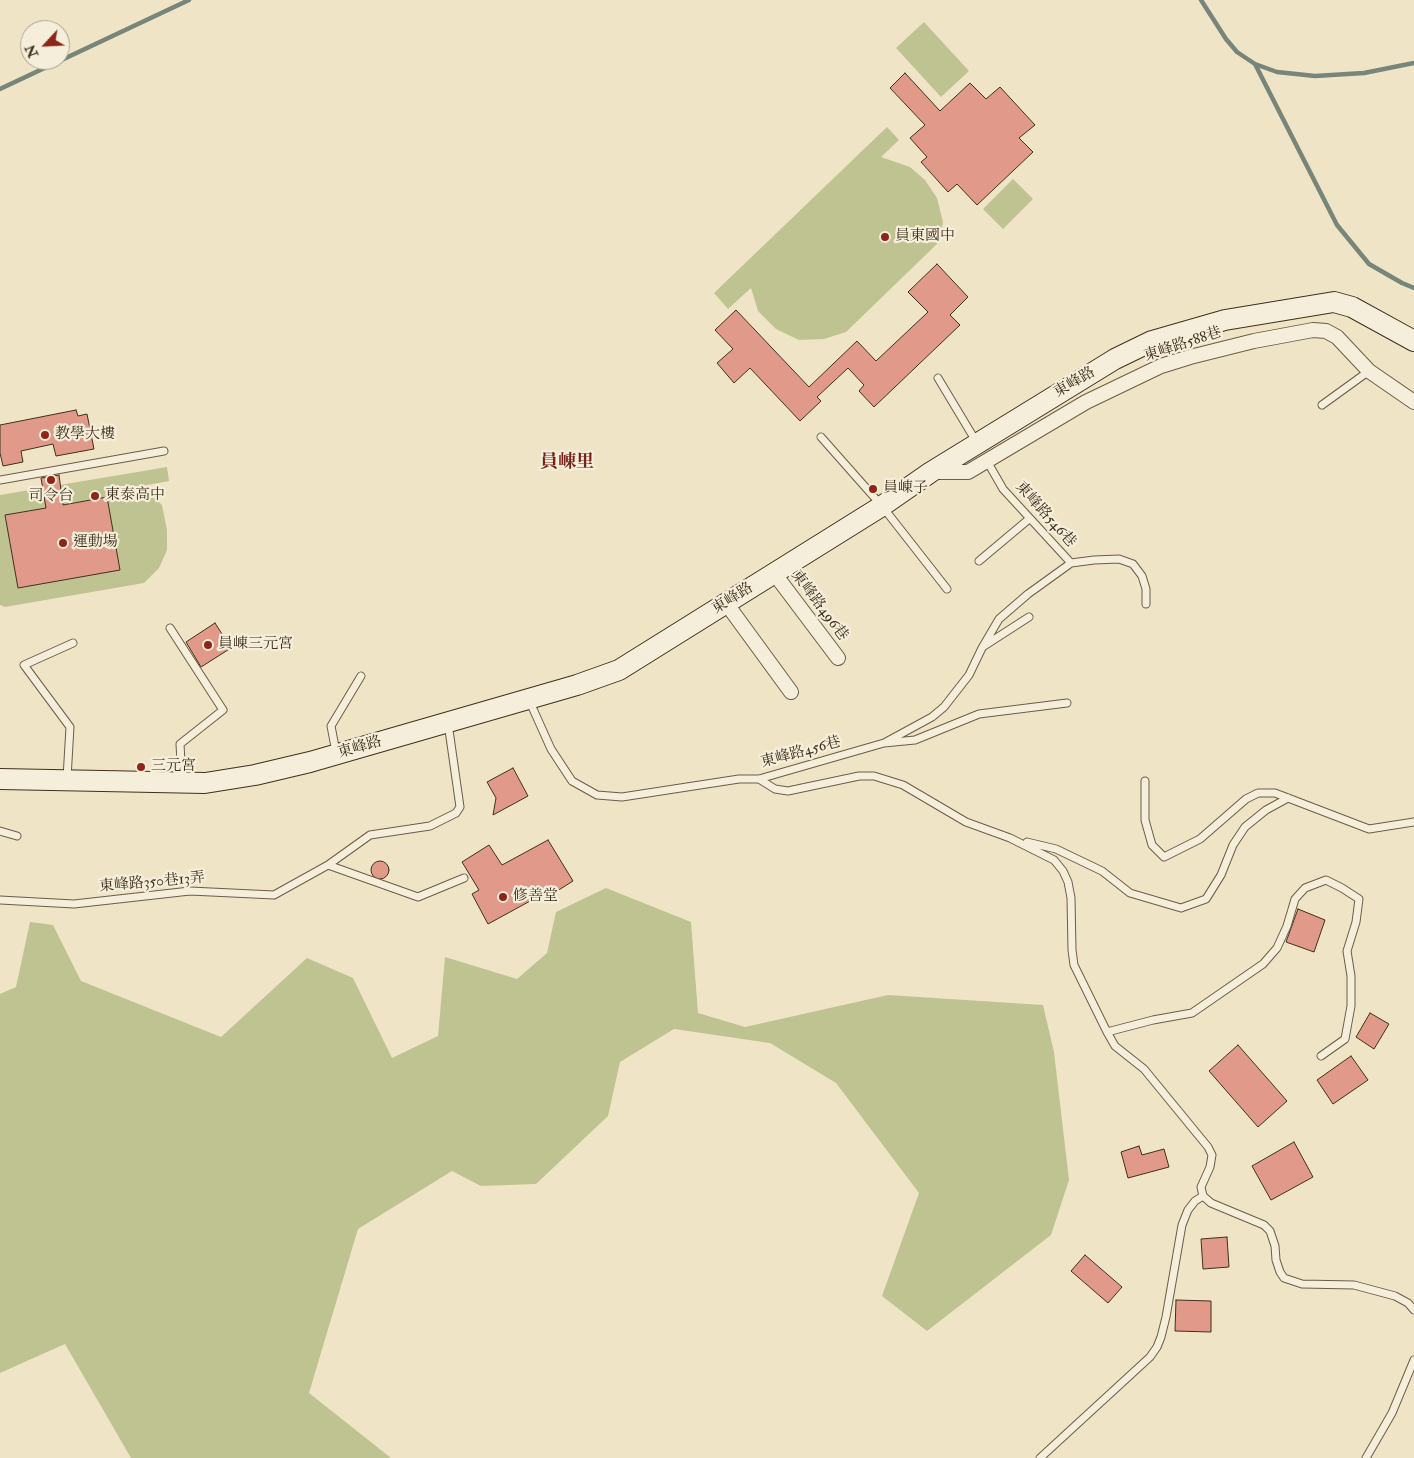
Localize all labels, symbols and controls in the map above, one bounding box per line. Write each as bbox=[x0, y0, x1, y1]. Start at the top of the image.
north arrow bbox=[20, 20, 70, 70]
text: N bbox=[22, 42, 42, 60]
place label: 員東國中 bbox=[895, 228, 955, 246]
marker: 員東國中 bbox=[879, 231, 891, 243]
street label: 東峰路588巷 bbox=[1142, 324, 1224, 366]
street label: 東峰路 bbox=[1051, 364, 1099, 402]
place label: 教學大樓 bbox=[55, 426, 115, 444]
marker: 教學大樓 bbox=[39, 429, 51, 441]
district label: 員崠里 bbox=[540, 452, 594, 474]
marker: 司令台 bbox=[45, 474, 57, 486]
street label: 東峰路546巷 bbox=[1011, 479, 1079, 551]
place label: 員崠子 bbox=[883, 480, 928, 498]
marker: 員崠子 bbox=[867, 483, 879, 495]
place label: 東泰高中 bbox=[105, 487, 165, 505]
place label: 司令台 bbox=[29, 488, 73, 506]
marker: 東泰高中 bbox=[89, 490, 101, 502]
place label: 運動場 bbox=[73, 534, 118, 552]
marker: 運動場 bbox=[57, 537, 69, 549]
street label: 東峰路496巷 bbox=[787, 567, 851, 645]
street label: 東峰路 bbox=[709, 579, 757, 619]
place label: 員崠三元宮 bbox=[218, 636, 293, 654]
marker: 員崠三元宮 bbox=[202, 639, 214, 651]
street label: 東峰路 bbox=[336, 733, 384, 763]
street label: 東峰路456巷 bbox=[759, 734, 843, 772]
place label: 三元宮 bbox=[151, 758, 196, 776]
marker: 三元宮 bbox=[135, 761, 147, 773]
street label: 東峰路350巷13弄 bbox=[98, 869, 206, 897]
place label: 修善堂 bbox=[513, 888, 558, 906]
marker: 修善堂 bbox=[497, 891, 509, 903]

